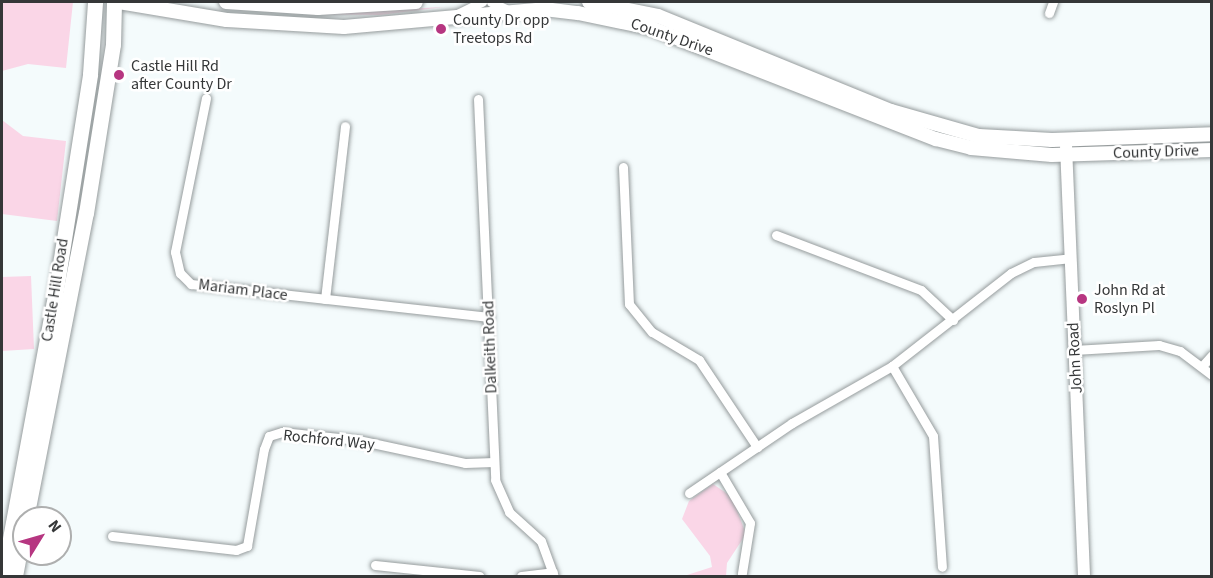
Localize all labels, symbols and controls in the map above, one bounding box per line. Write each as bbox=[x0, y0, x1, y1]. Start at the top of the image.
place label: County Dr opp Treetops Rd bbox=[453, 10, 549, 48]
street label: County Drive bbox=[628, 14, 716, 60]
marker: County Dr opp Treetops Rd bbox=[434, 22, 448, 36]
place label: Castle Hill Rd after County Dr bbox=[131, 56, 232, 94]
marker: Castle Hill Rd after County Dr bbox=[112, 68, 126, 82]
street label: County Drive bbox=[1113, 141, 1199, 163]
street label: Castle Hill Road bbox=[37, 237, 73, 343]
street label: Mariam Place bbox=[197, 275, 289, 305]
place label: John Rd at Roslyn Pl bbox=[1094, 280, 1165, 318]
marker: John Rd at Roslyn Pl bbox=[1075, 292, 1089, 306]
street label: Dalkeith Road bbox=[479, 300, 501, 394]
street label: John Road bbox=[1064, 322, 1086, 394]
street label: Rochford Way bbox=[282, 426, 376, 454]
north arrow bbox=[12, 506, 72, 566]
text: N bbox=[43, 515, 67, 537]

